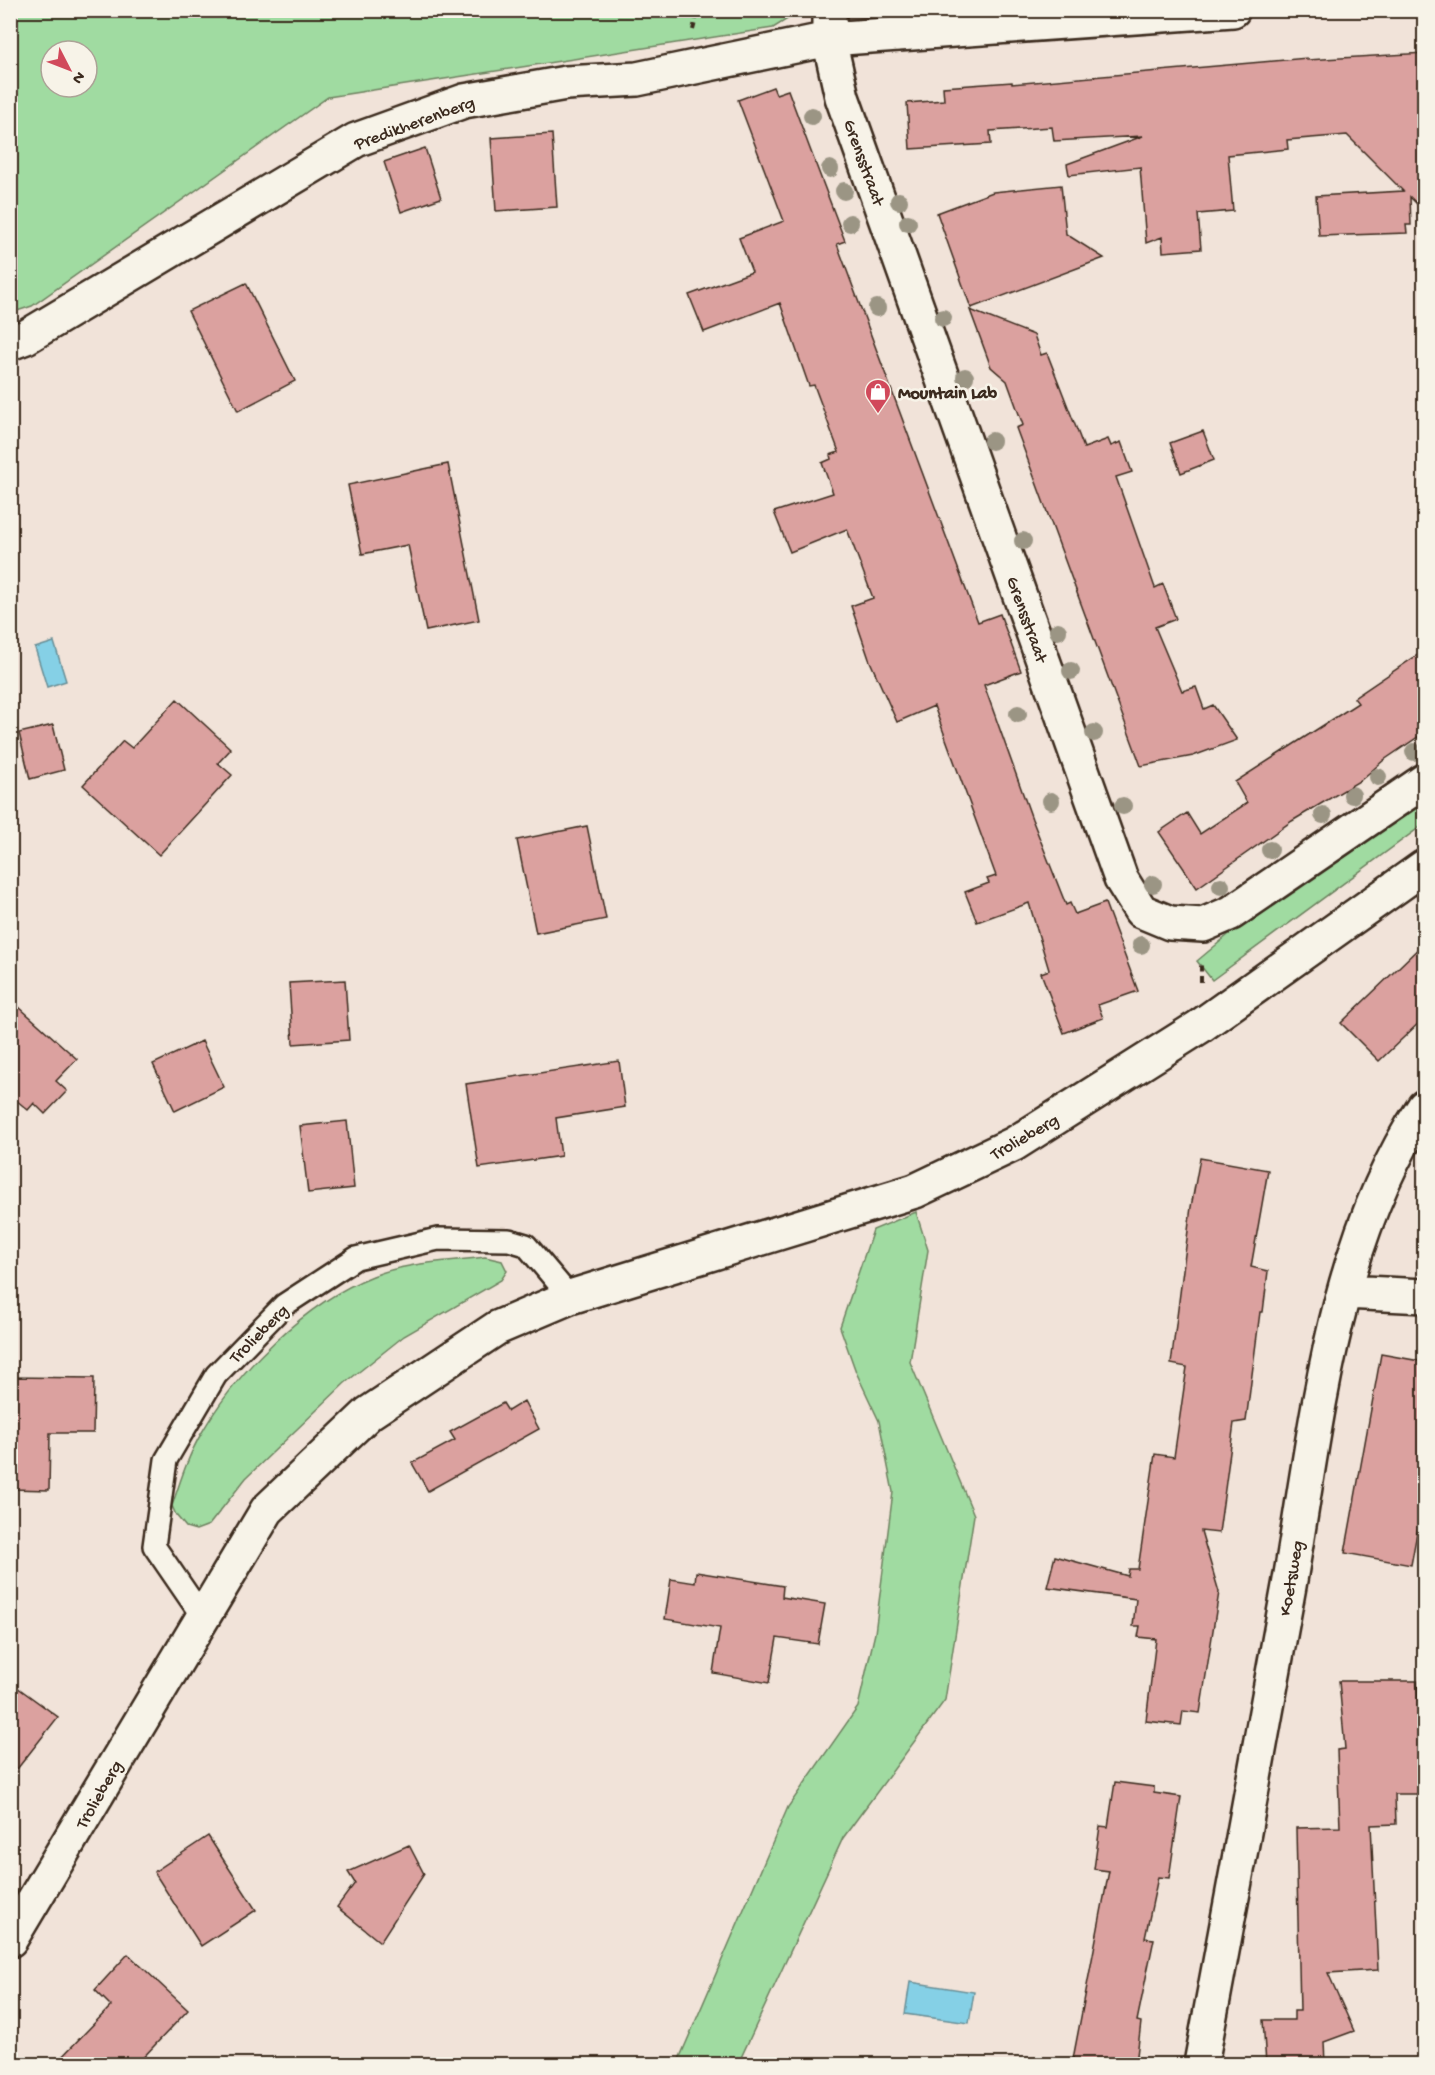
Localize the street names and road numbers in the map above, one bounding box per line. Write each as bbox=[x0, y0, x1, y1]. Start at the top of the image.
street label: Predikherenberg bbox=[351, 93, 478, 156]
street label: Grensstraat bbox=[837, 117, 888, 210]
street label: Grensstraat bbox=[1000, 574, 1051, 667]
street label: Trolieberg bbox=[987, 1110, 1063, 1167]
street label: Trolieberg bbox=[225, 1301, 294, 1369]
street label: Koetsweg bbox=[1276, 1539, 1309, 1618]
street label: Trolieberg bbox=[72, 1757, 128, 1834]

